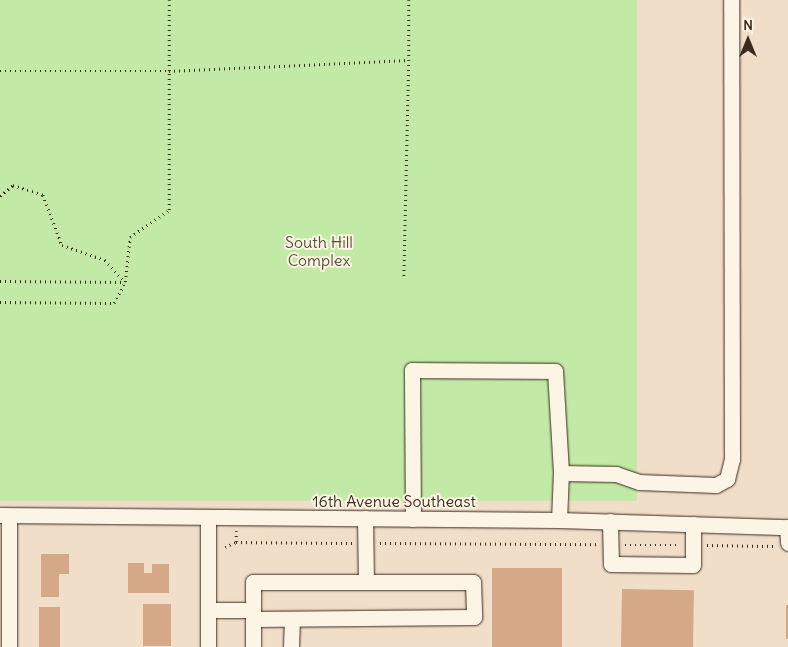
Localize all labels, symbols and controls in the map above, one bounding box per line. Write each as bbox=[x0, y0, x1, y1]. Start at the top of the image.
north arrow bbox=[723, 15, 773, 65]
text: N bbox=[743, 16, 753, 34]
park label: South Hill Complex bbox=[285, 232, 353, 270]
street label: 16th Avenue Southeast bbox=[312, 491, 476, 511]

